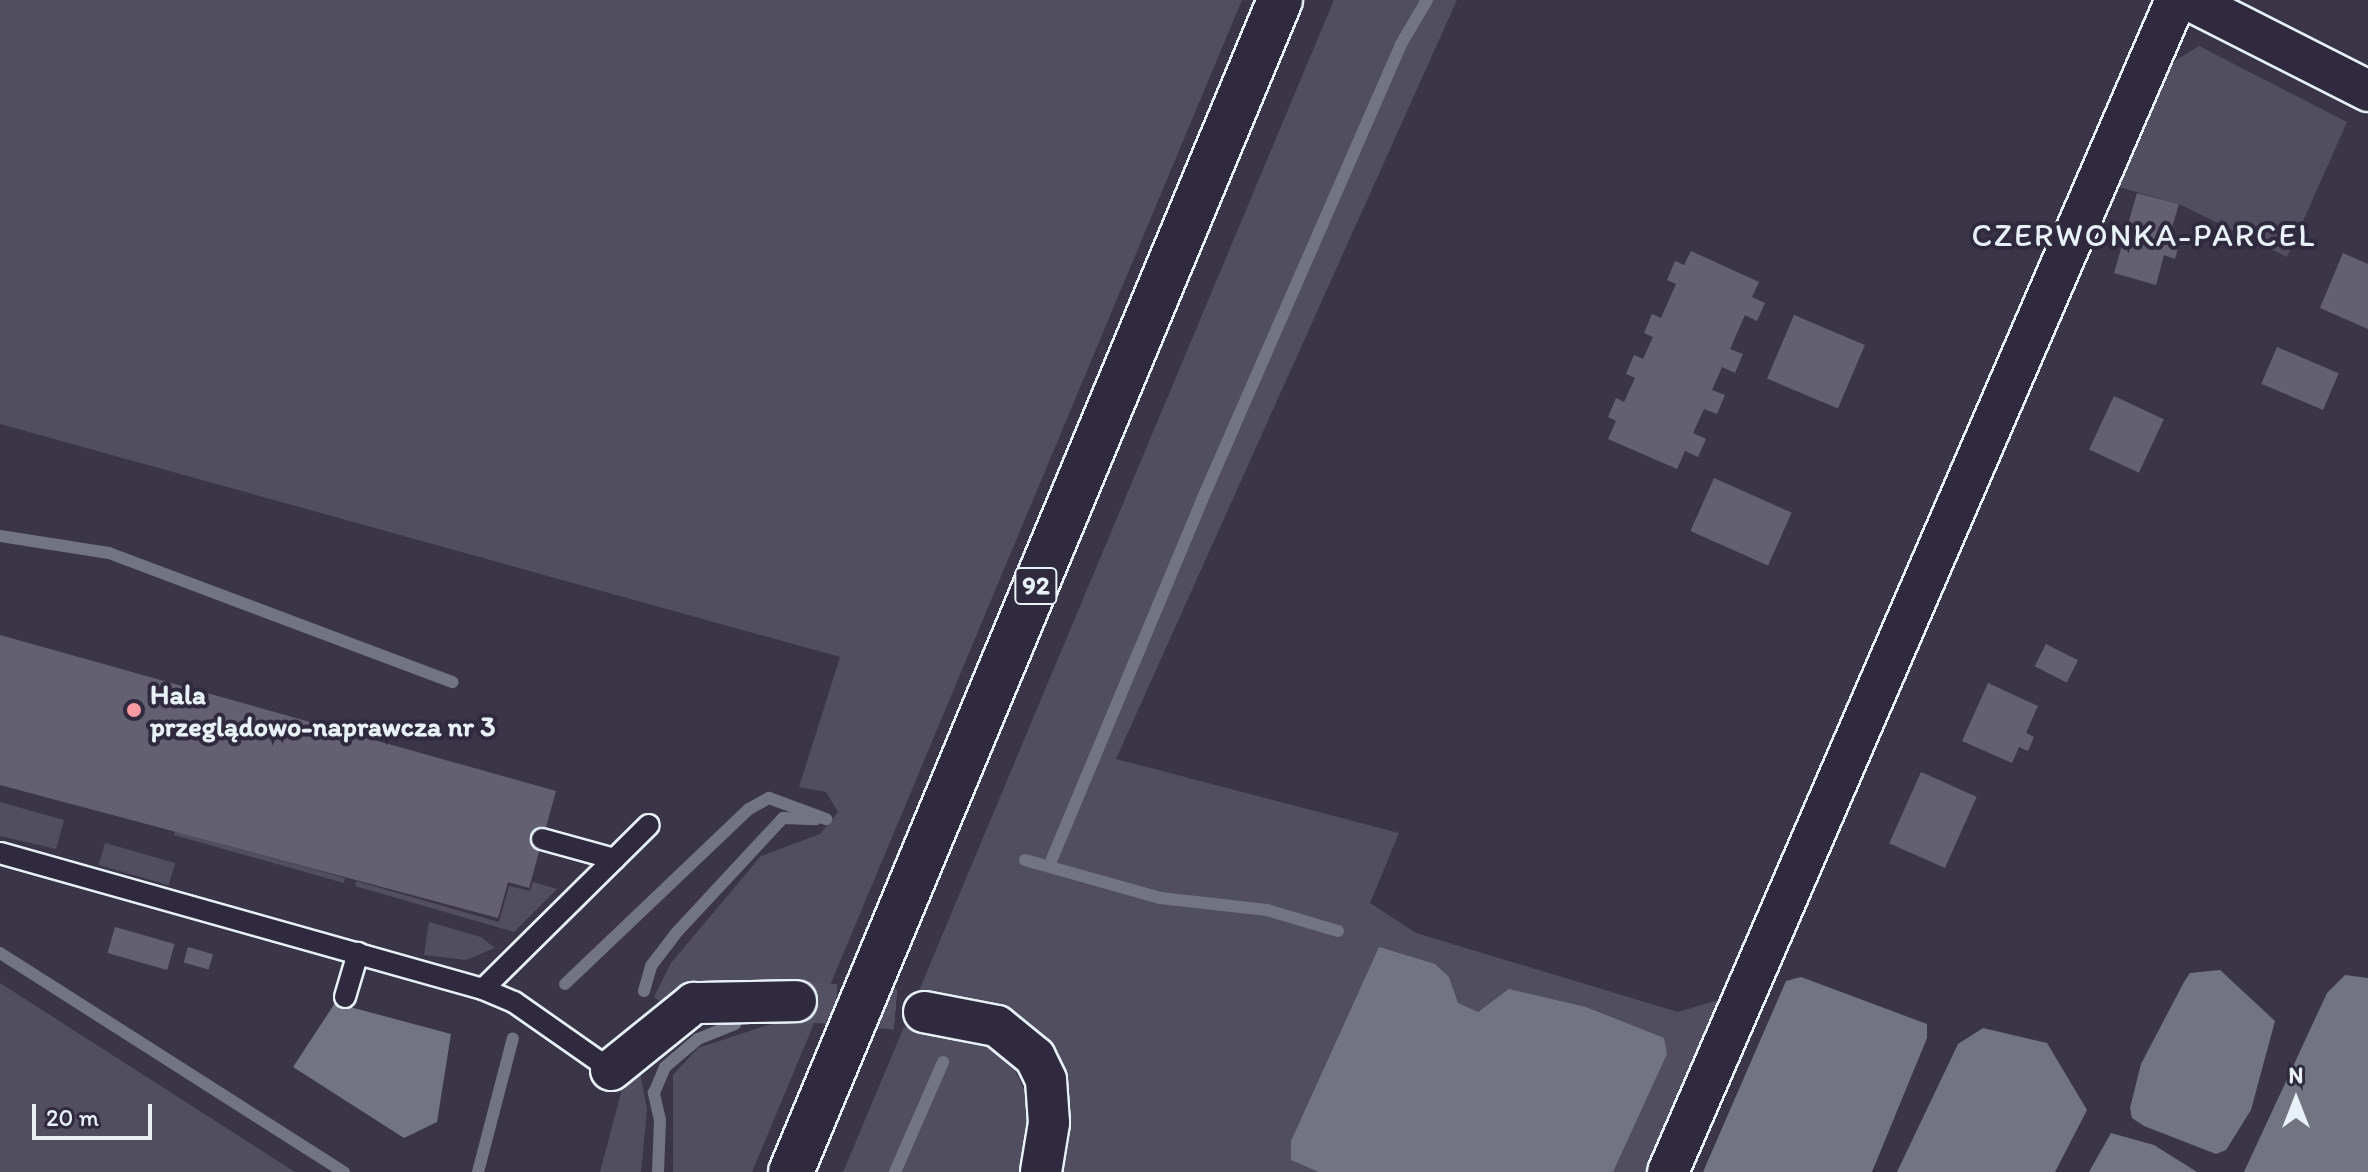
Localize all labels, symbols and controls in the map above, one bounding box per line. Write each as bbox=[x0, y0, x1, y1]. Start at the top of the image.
district label: CZERWONKA-PARCEL bbox=[1971, 216, 2317, 254]
road number: 92 bbox=[1014, 564, 1058, 608]
place label: Hala przeglądowo-naprawcza nr 3 bbox=[150, 677, 496, 743]
marker: Hala przeglądowo-naprawcza nr 3 bbox=[125, 701, 143, 719]
north arrow bbox=[2256, 1060, 2336, 1140]
text: N bbox=[2289, 1062, 2303, 1089]
scale bar bbox=[36, 1088, 156, 1138]
text: 20 m bbox=[46, 1103, 99, 1132]

